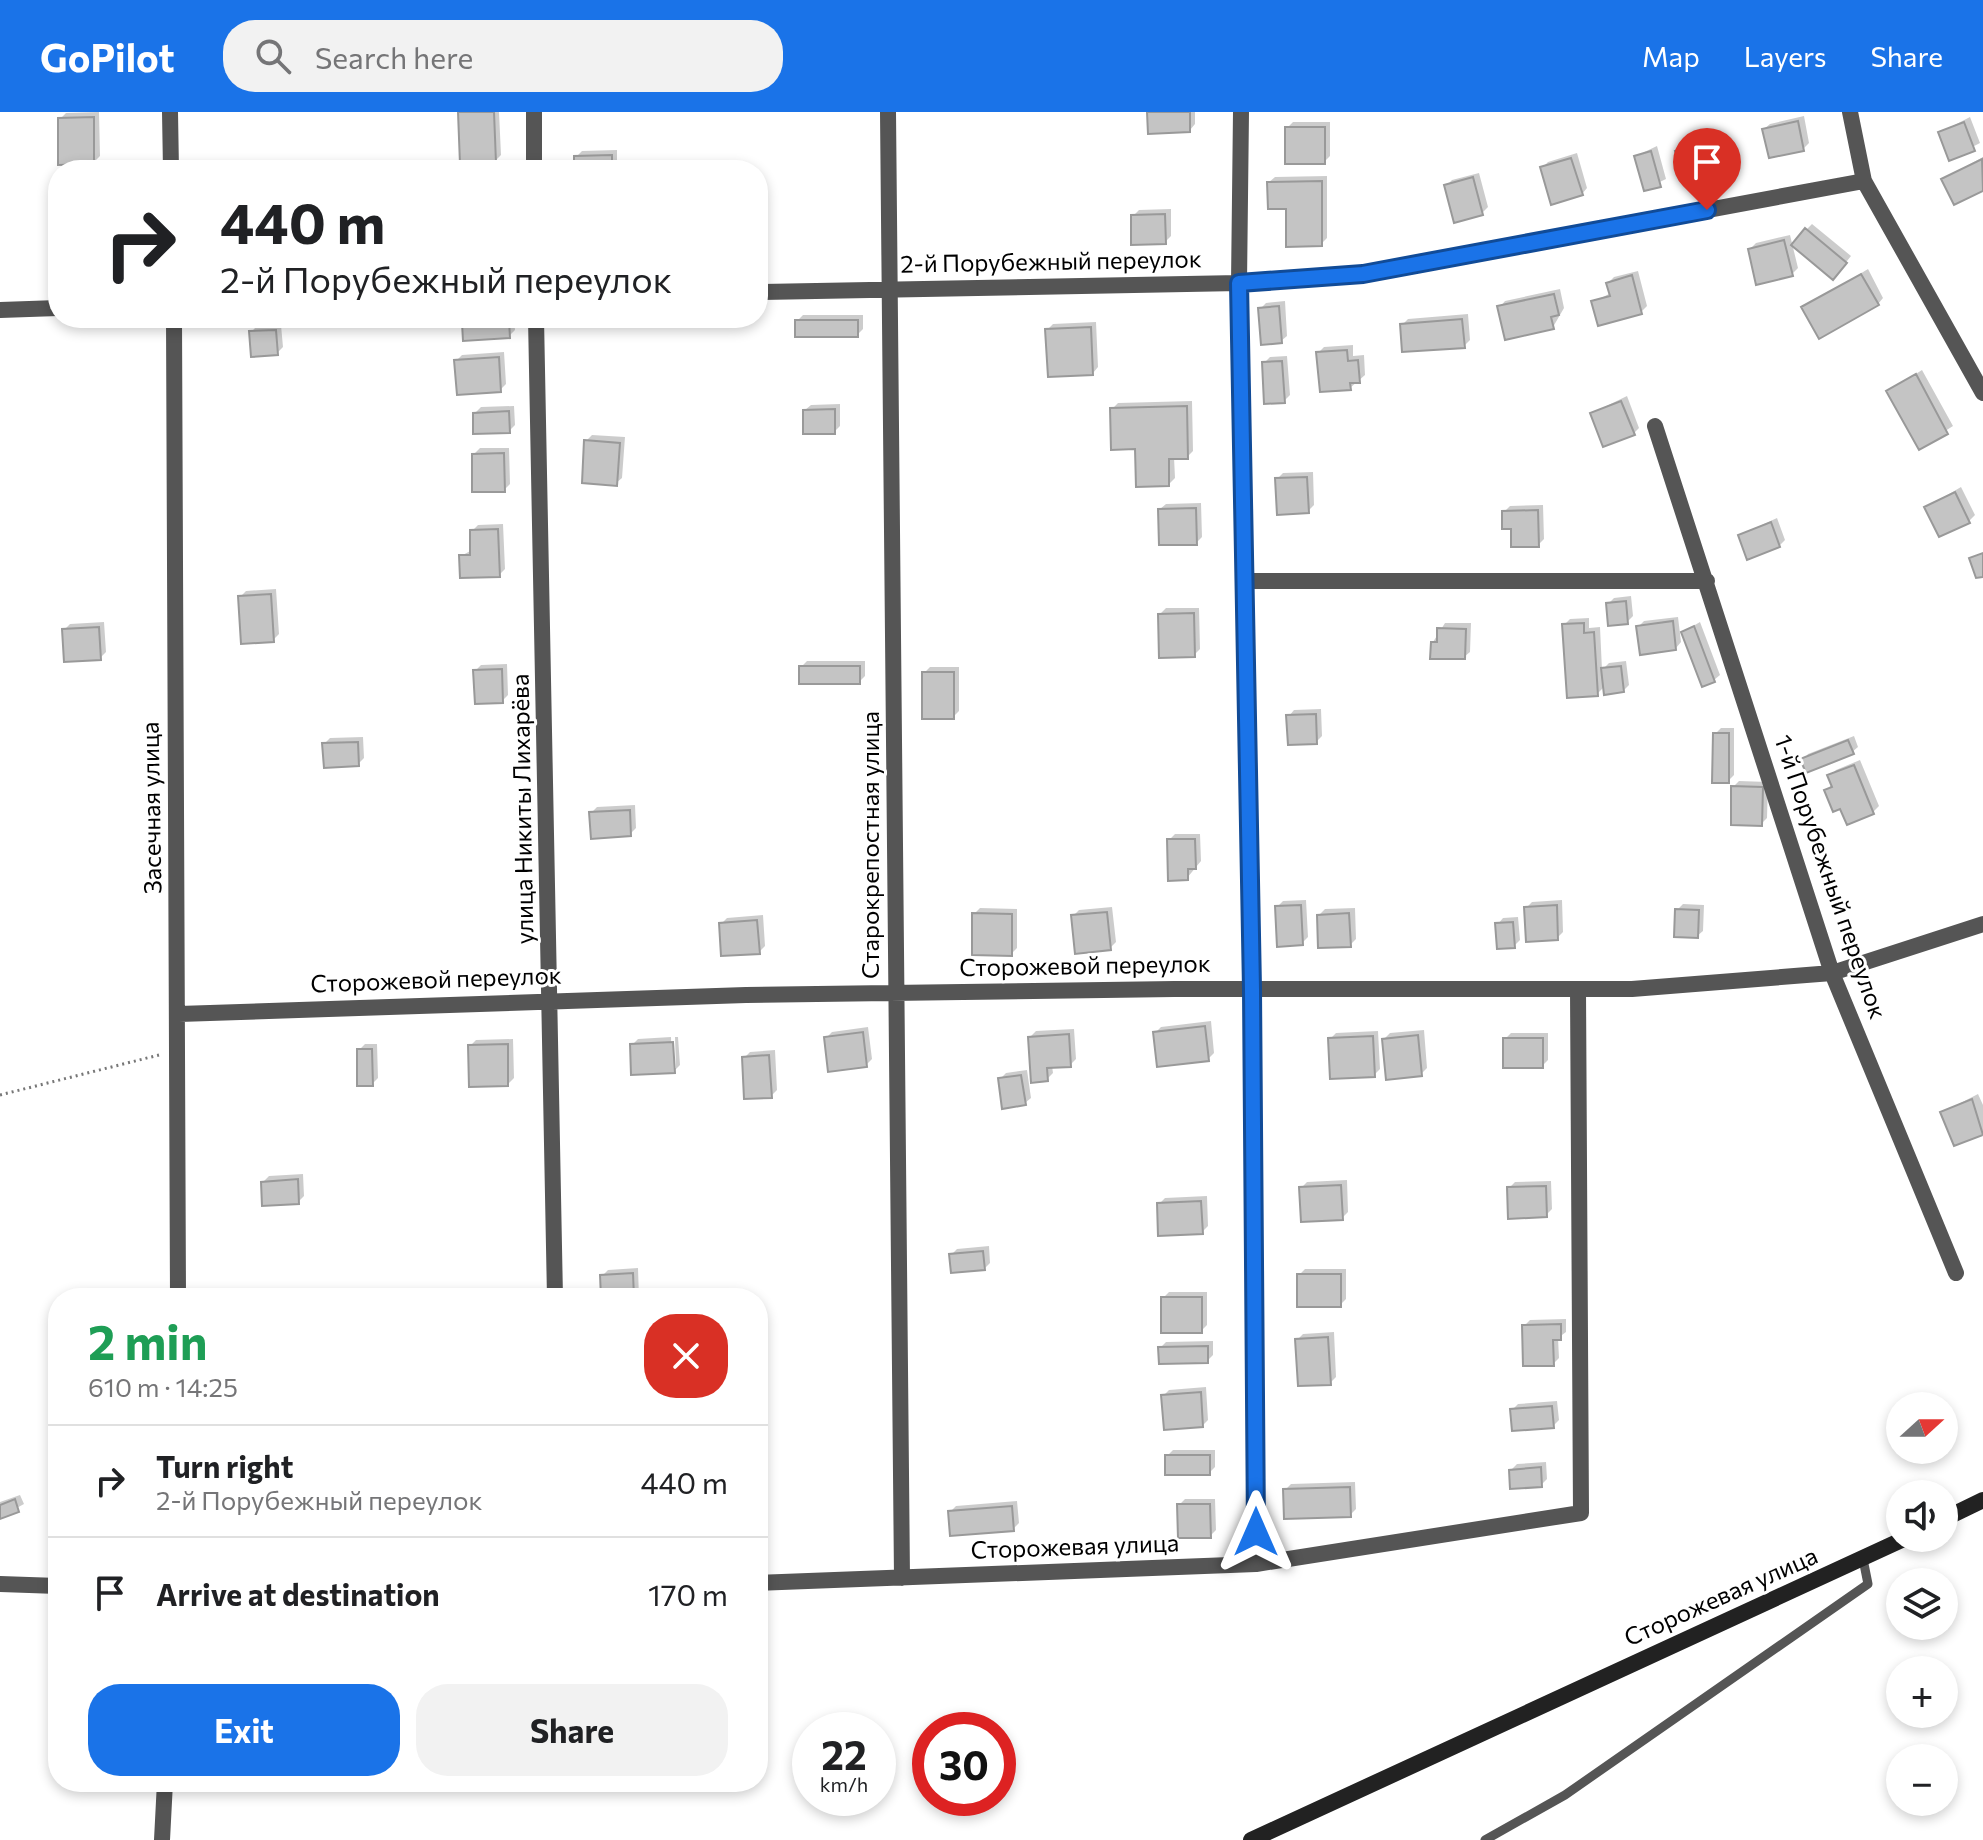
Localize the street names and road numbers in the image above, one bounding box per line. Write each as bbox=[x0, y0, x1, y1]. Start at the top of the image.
street label: 2-й Порубежный переулок bbox=[900, 243, 1202, 278]
street label: улица Никиты Лихарёва bbox=[505, 673, 538, 945]
street label: Старокрепостная улица bbox=[855, 711, 884, 979]
street label: Засечная улица bbox=[134, 722, 167, 894]
street label: 1-й Порубежный переулок bbox=[1769, 731, 1894, 1022]
street label: Сторожевой переулок bbox=[959, 948, 1211, 981]
street label: Сторожевой переулок bbox=[310, 960, 562, 997]
street label: Сторожевая улица bbox=[970, 1527, 1180, 1564]
street label: Сторожевая улица bbox=[1619, 1540, 1822, 1651]

